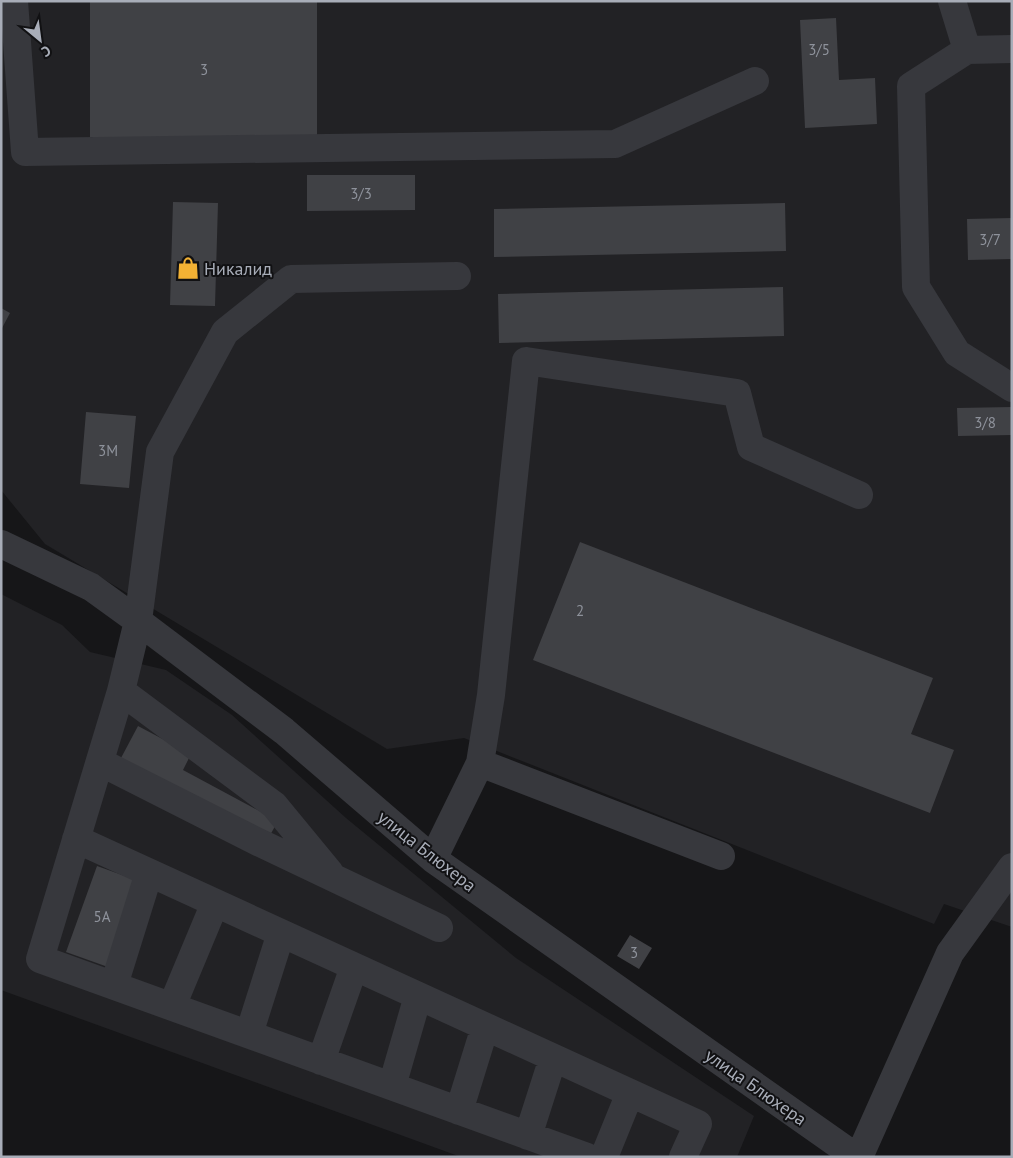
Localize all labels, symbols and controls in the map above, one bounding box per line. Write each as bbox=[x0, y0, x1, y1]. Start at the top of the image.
north arrow bbox=[15, 15, 65, 65]
house number: 3/5 bbox=[808, 40, 830, 59]
text: С bbox=[38, 42, 54, 61]
house number: 3 bbox=[200, 60, 208, 79]
house number: 3/3 bbox=[350, 184, 372, 203]
house number: 3/7 bbox=[979, 230, 1001, 249]
shop icon: Никалид bbox=[175, 255, 201, 281]
place label: Никалид bbox=[204, 257, 272, 280]
house number: 3/8 bbox=[974, 413, 996, 432]
house number: 3М bbox=[98, 441, 118, 460]
house number: 2 bbox=[576, 601, 584, 620]
street label: улица Блюхера bbox=[373, 805, 481, 897]
house number: 5А bbox=[94, 907, 111, 926]
house number: 3 bbox=[630, 943, 638, 962]
street label: улица Блюхера bbox=[701, 1044, 811, 1130]

